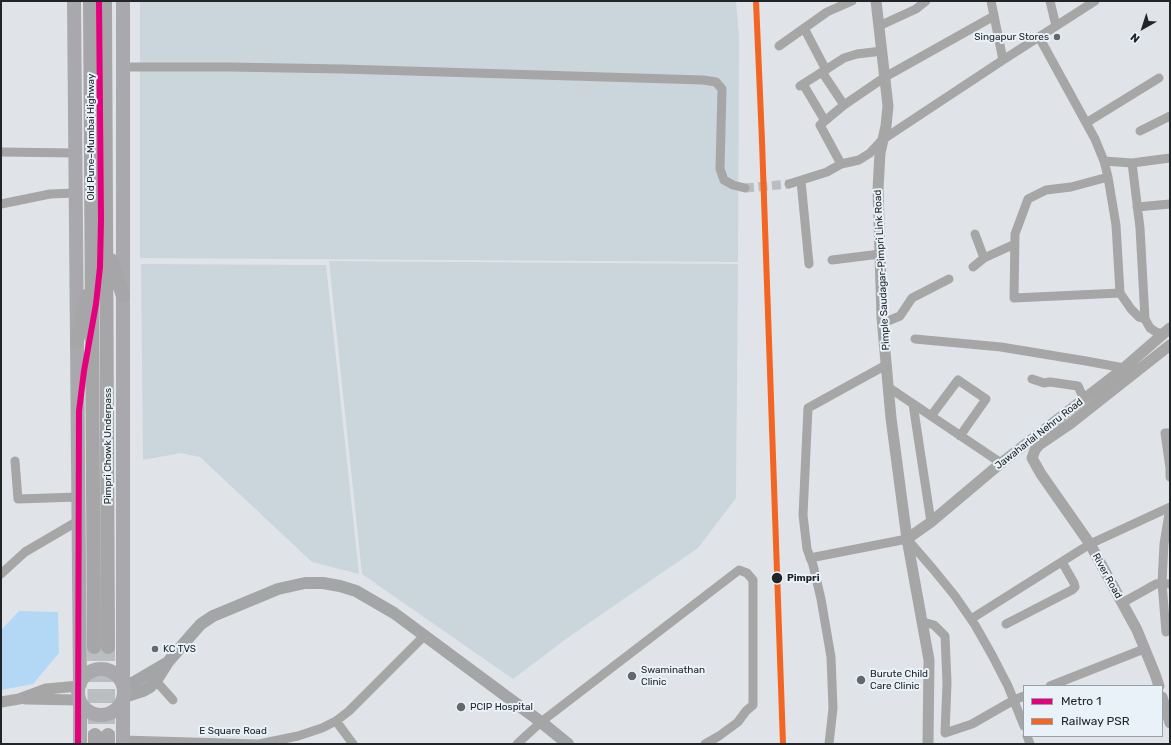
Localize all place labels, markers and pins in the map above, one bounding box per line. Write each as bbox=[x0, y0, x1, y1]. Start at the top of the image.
place label: Singapur Stores bbox=[974, 31, 1049, 43]
marker: Singapur Stores bbox=[1052, 32, 1062, 42]
marker: Pimpri bbox=[770, 571, 784, 585]
place label: Pimpri bbox=[787, 572, 819, 584]
place label: KC TVS bbox=[163, 643, 196, 655]
marker: KC TVS bbox=[150, 644, 160, 654]
place label: Swaminathan Clinic bbox=[641, 664, 705, 688]
place label: Burute Child Care Clinic bbox=[870, 668, 928, 692]
marker: Swaminathan Clinic bbox=[626, 670, 638, 682]
marker: Burute Child Care Clinic bbox=[855, 674, 867, 686]
marker: PCIP Hospital bbox=[455, 701, 467, 713]
place label: PCIP Hospital bbox=[470, 701, 533, 713]

